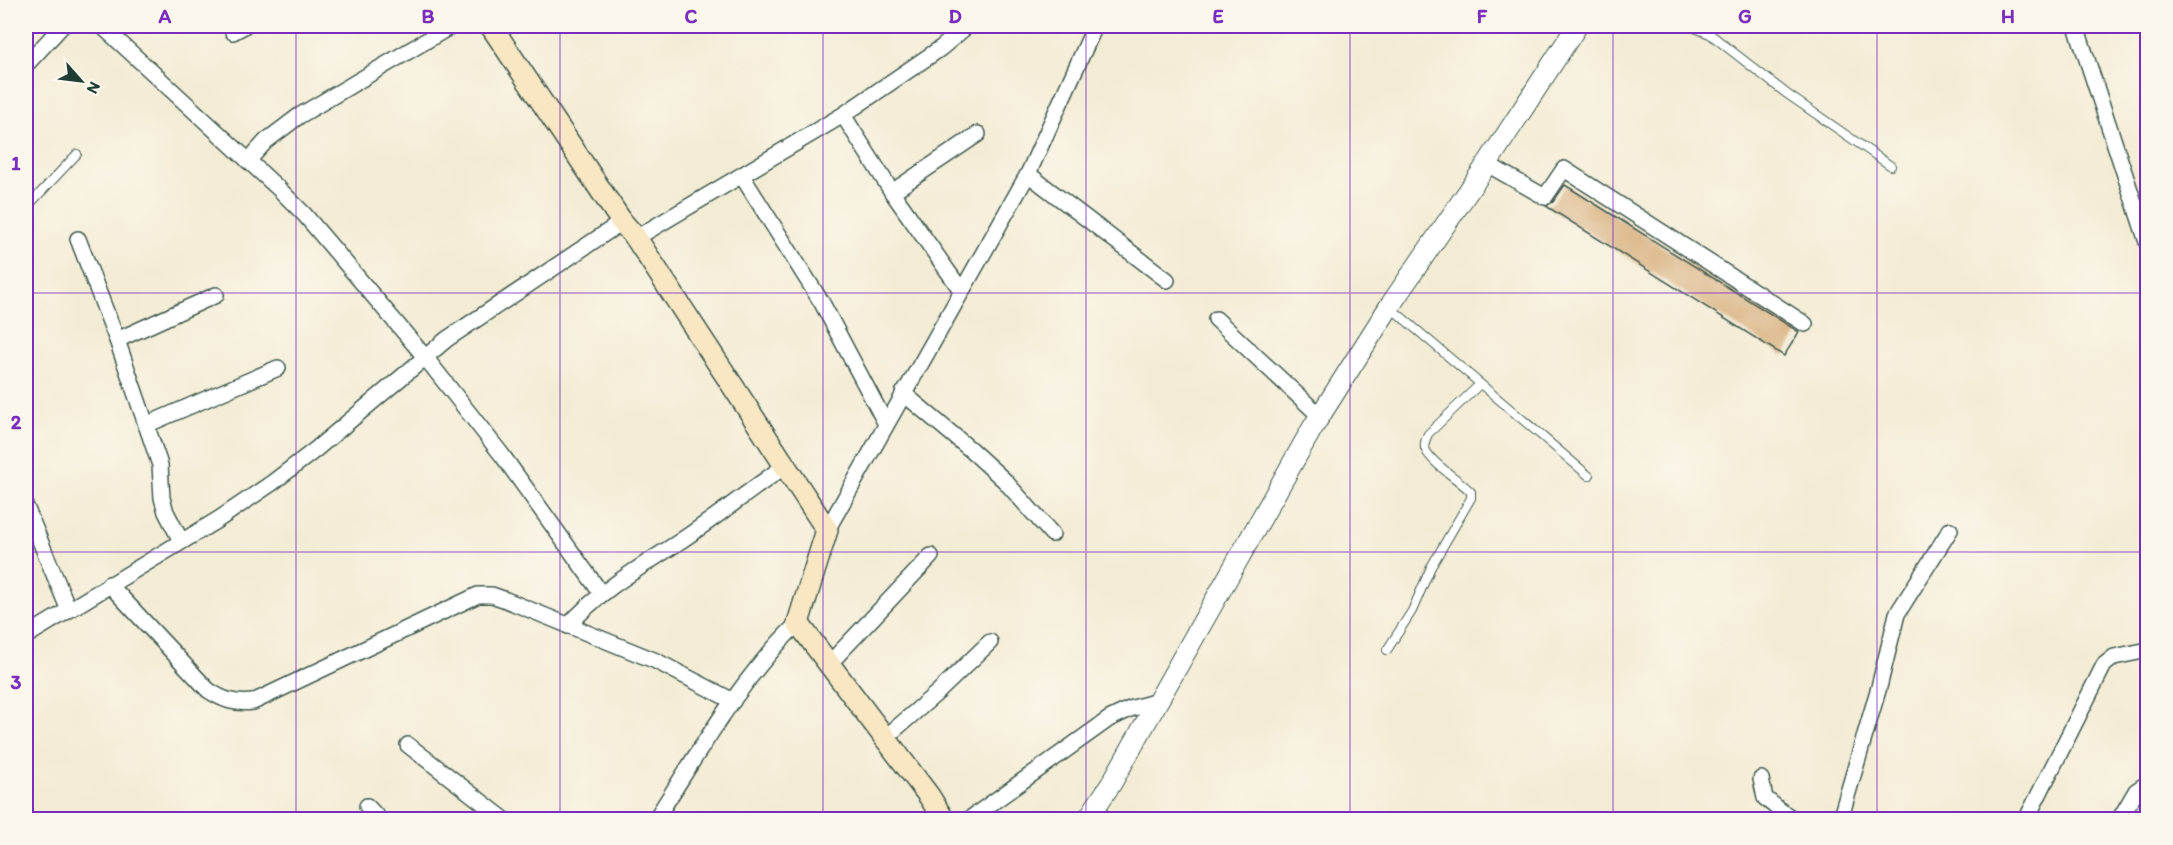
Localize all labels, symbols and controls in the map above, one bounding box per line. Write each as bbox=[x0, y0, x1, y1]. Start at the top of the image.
text: A bbox=[158, 4, 172, 28]
text: B bbox=[422, 4, 435, 28]
text: C bbox=[685, 4, 698, 28]
text: D bbox=[948, 4, 962, 28]
text: E bbox=[1212, 4, 1224, 28]
text: F bbox=[1477, 4, 1488, 28]
text: G bbox=[1738, 4, 1752, 28]
text: H bbox=[2001, 4, 2015, 28]
north arrow bbox=[51, 51, 111, 111]
text: N bbox=[83, 79, 105, 97]
text: 1 bbox=[11, 151, 21, 175]
text: 2 bbox=[11, 410, 22, 434]
text: 3 bbox=[11, 670, 22, 694]

